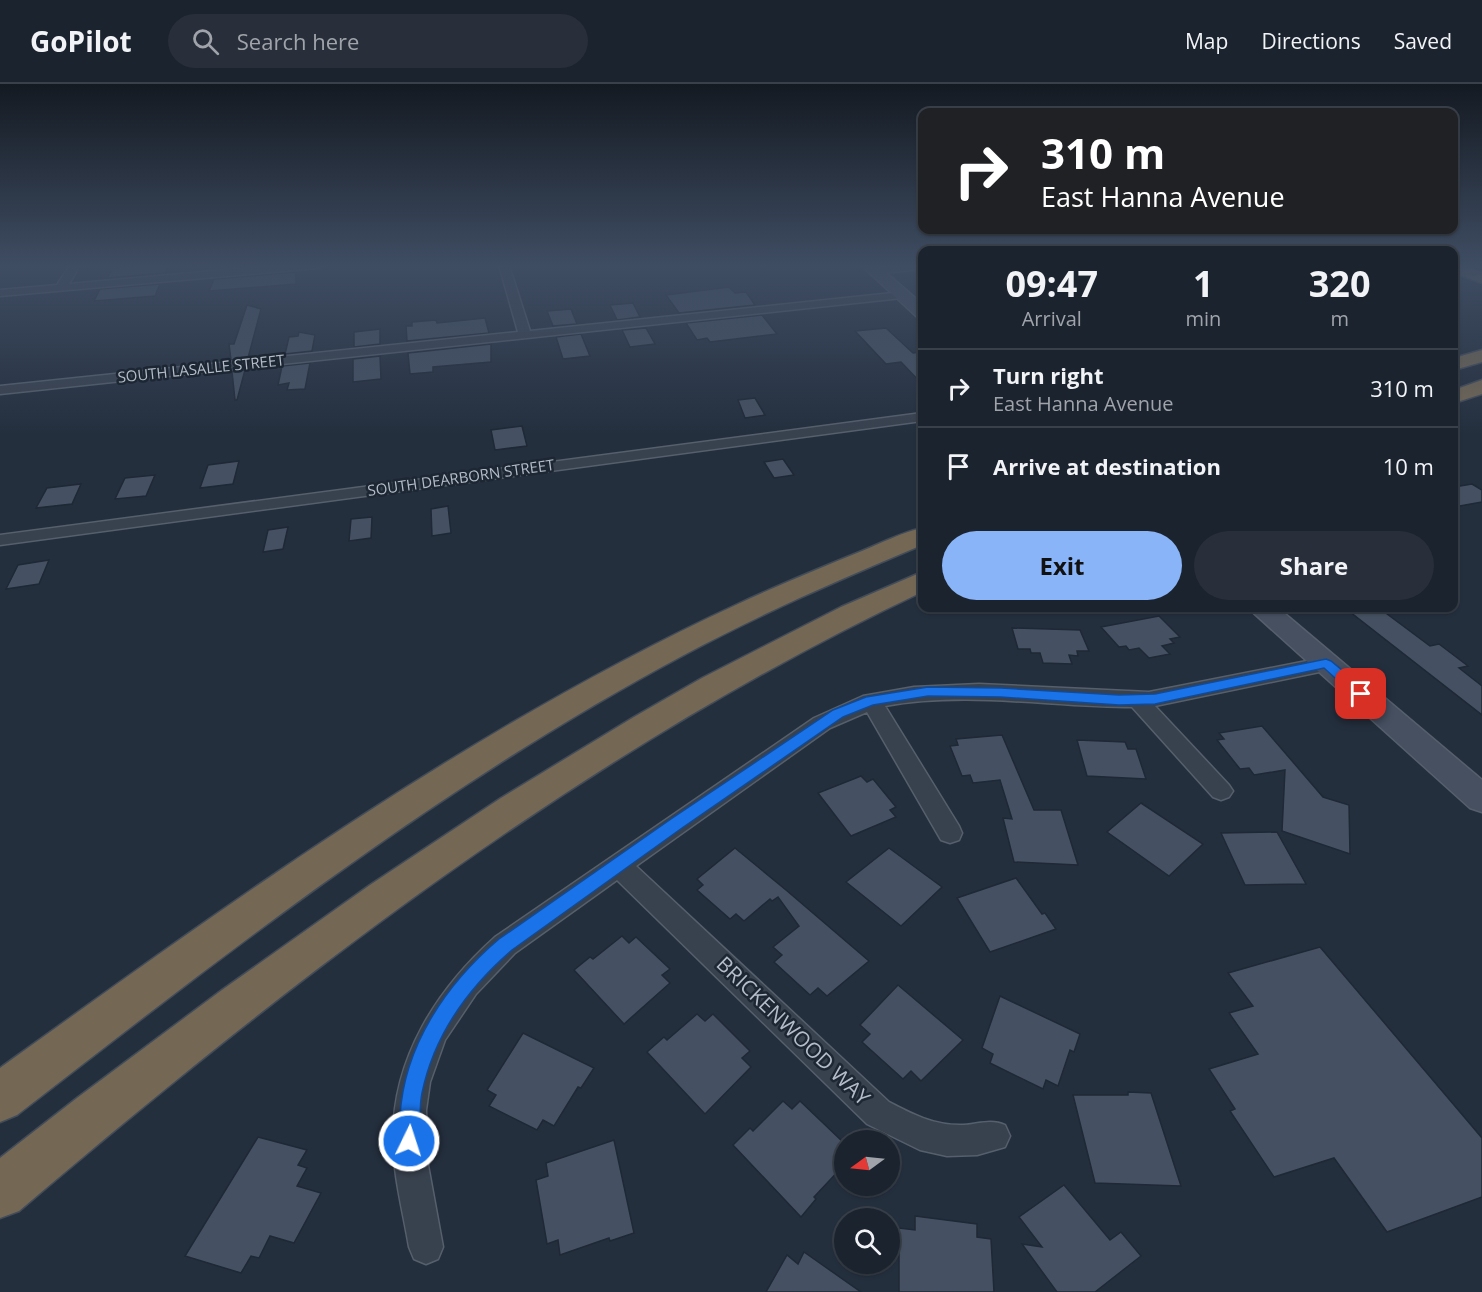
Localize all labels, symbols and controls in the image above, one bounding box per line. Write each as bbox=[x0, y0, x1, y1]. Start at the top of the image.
search box bbox=[168, 14, 588, 68]
text: GoPilot bbox=[30, 22, 132, 60]
icon: search bbox=[189, 25, 222, 58]
text: Search here bbox=[237, 26, 359, 56]
text: Map bbox=[1185, 27, 1228, 55]
text: Directions bbox=[1261, 27, 1361, 55]
text: Saved bbox=[1394, 27, 1452, 55]
text: 310 m bbox=[1041, 124, 1165, 181]
icon: right bbox=[942, 132, 1020, 210]
text: East Hanna Avenue bbox=[1041, 178, 1285, 215]
text: 09:47 bbox=[1005, 259, 1098, 308]
text: 1 bbox=[1193, 259, 1214, 308]
text: 320 bbox=[1309, 259, 1371, 308]
text: Arrival bbox=[1022, 305, 1082, 332]
text: min bbox=[1185, 305, 1221, 332]
text: m bbox=[1330, 305, 1349, 332]
street label: SOUTH LASALLE STREET bbox=[116, 349, 286, 387]
text: Turn right bbox=[993, 360, 1104, 390]
icon: right bbox=[942, 372, 975, 405]
text: 310 m bbox=[1370, 373, 1434, 403]
text: East Hanna Avenue bbox=[993, 390, 1173, 417]
icon: arrive bbox=[942, 450, 975, 483]
text: Arrive at destination bbox=[993, 451, 1221, 481]
text: 10 m bbox=[1383, 451, 1434, 481]
street label: SOUTH DEARBORN STREET bbox=[366, 454, 556, 500]
button: Exit bbox=[942, 531, 1182, 600]
button: Share bbox=[1194, 531, 1434, 600]
pin bbox=[1335, 668, 1386, 719]
icon: arrive bbox=[1344, 677, 1377, 710]
street label: BRICKENWOOD WAY bbox=[711, 950, 877, 1111]
position arrow bbox=[377, 1109, 441, 1173]
north arrow bbox=[834, 1130, 900, 1196]
map controls bbox=[834, 1130, 900, 1274]
button: search bbox=[834, 1208, 900, 1274]

